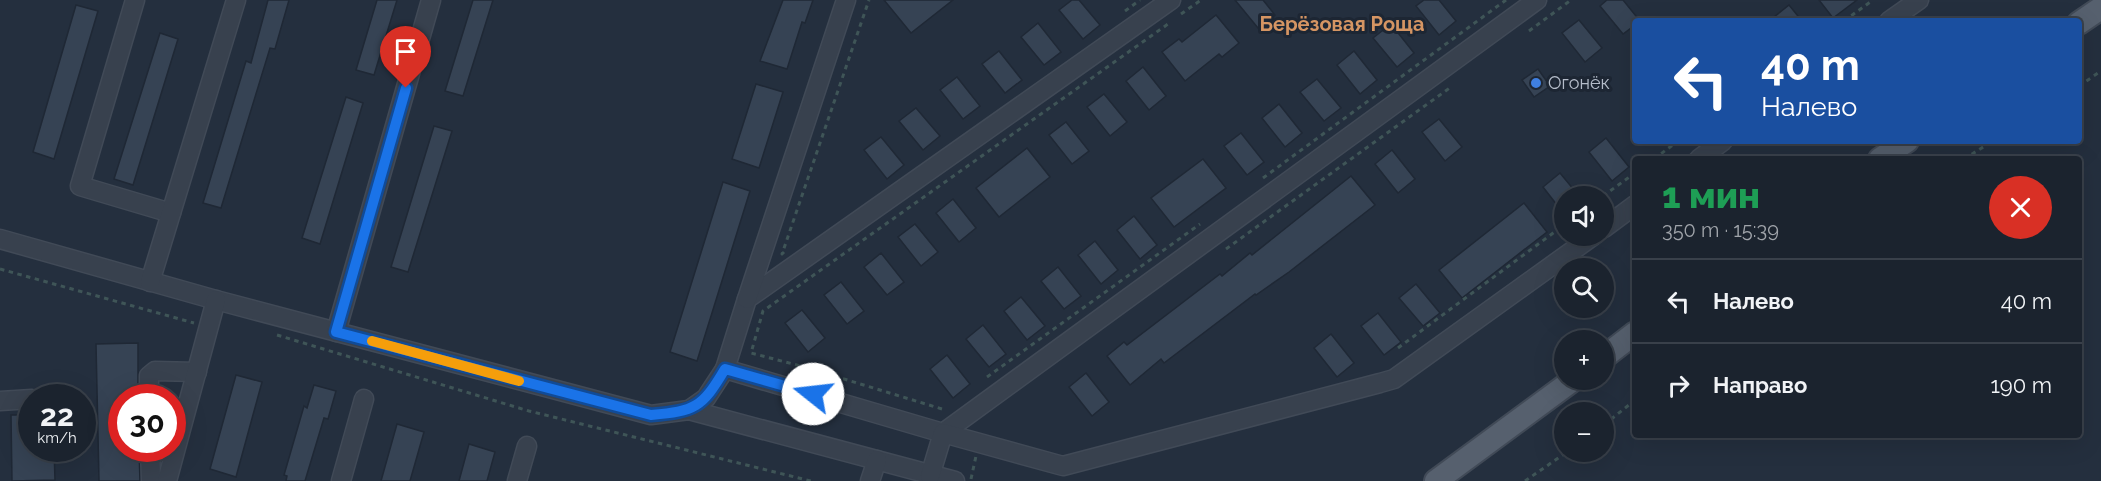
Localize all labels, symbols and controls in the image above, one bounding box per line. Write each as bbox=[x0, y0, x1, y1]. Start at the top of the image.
district label: Берёзовая Роща bbox=[1260, 12, 1424, 36]
pin bbox=[380, 26, 431, 88]
icon: arrive bbox=[389, 35, 422, 68]
text: 40 m bbox=[1761, 41, 1860, 90]
icon: left bbox=[1662, 42, 1740, 120]
place label: Огонёк bbox=[1548, 72, 1610, 93]
marker: Огонёк bbox=[1529, 76, 1543, 90]
text: Налево bbox=[1761, 91, 1857, 122]
text: 1 мин bbox=[1662, 174, 1760, 216]
button: close bbox=[1989, 176, 2052, 239]
map controls bbox=[1554, 186, 1614, 462]
button: sound bbox=[1554, 186, 1614, 246]
text: 350 m · 15:39 bbox=[1662, 218, 1779, 242]
button: search bbox=[1554, 258, 1614, 318]
icon: left bbox=[1662, 285, 1695, 318]
text: Налево bbox=[1713, 288, 1794, 314]
text: 40 m bbox=[2001, 288, 2052, 314]
button: + bbox=[1554, 330, 1614, 390]
position arrow bbox=[781, 362, 845, 426]
icon: right bbox=[1662, 369, 1695, 402]
text: Направо bbox=[1713, 372, 1807, 398]
text: 190 m bbox=[1990, 372, 2052, 398]
speed limit sign: 30 bbox=[108, 384, 186, 462]
text: 22 bbox=[40, 398, 74, 433]
button: − bbox=[1554, 402, 1614, 462]
text: km/h bbox=[37, 429, 77, 447]

